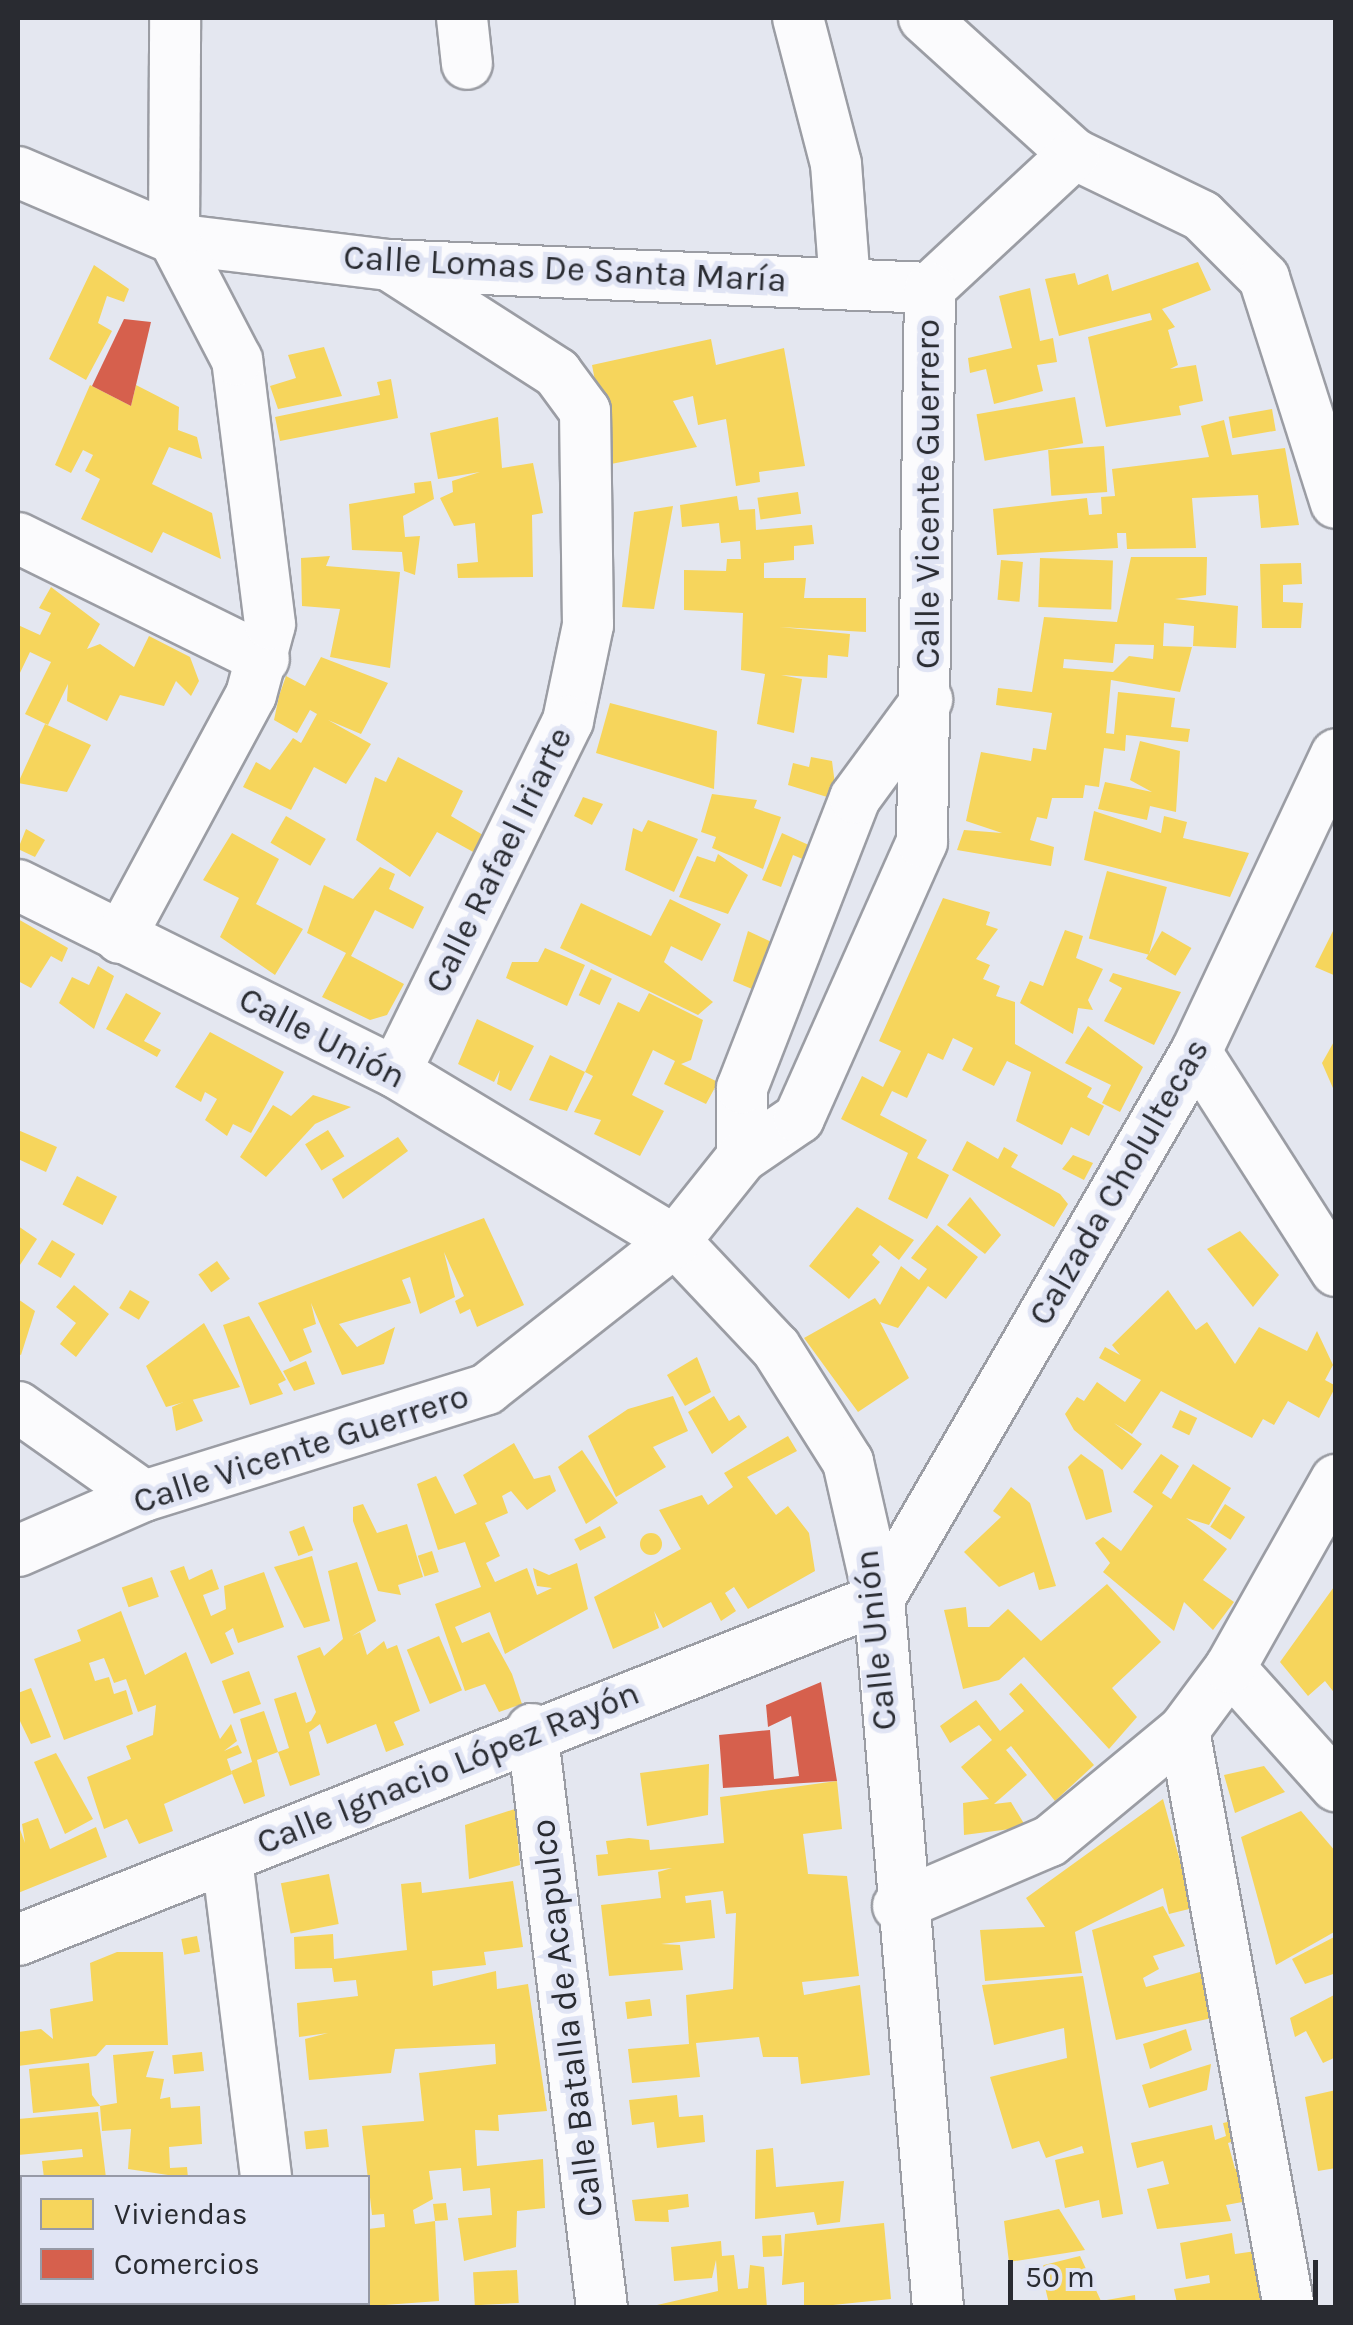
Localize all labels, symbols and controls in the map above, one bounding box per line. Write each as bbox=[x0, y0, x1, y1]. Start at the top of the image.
street label: Calle Lomas De Santa María bbox=[342, 236, 788, 302]
street label: Calle Vicente Guerrero bbox=[907, 319, 949, 669]
street label: Calle Rafael Iriarte bbox=[416, 720, 582, 1000]
street label: Calle Unión bbox=[232, 978, 412, 1098]
street label: Calzada Cholultecas bbox=[1020, 1031, 1218, 1333]
street label: Calle Vicente Guerrero bbox=[128, 1375, 474, 1523]
street label: Calle Unión bbox=[846, 1548, 906, 1732]
street label: Calle Ignacio López Rayón bbox=[251, 1672, 645, 1864]
street label: Calle Batalla de Acapulco bbox=[522, 1817, 612, 2219]
legend bbox=[20, 2175, 370, 2305]
text: Viviendas bbox=[114, 2196, 247, 2232]
scale bar bbox=[1013, 2240, 1323, 2302]
text: Comercios bbox=[114, 2246, 260, 2282]
text: 50 m bbox=[1025, 2259, 1095, 2295]

